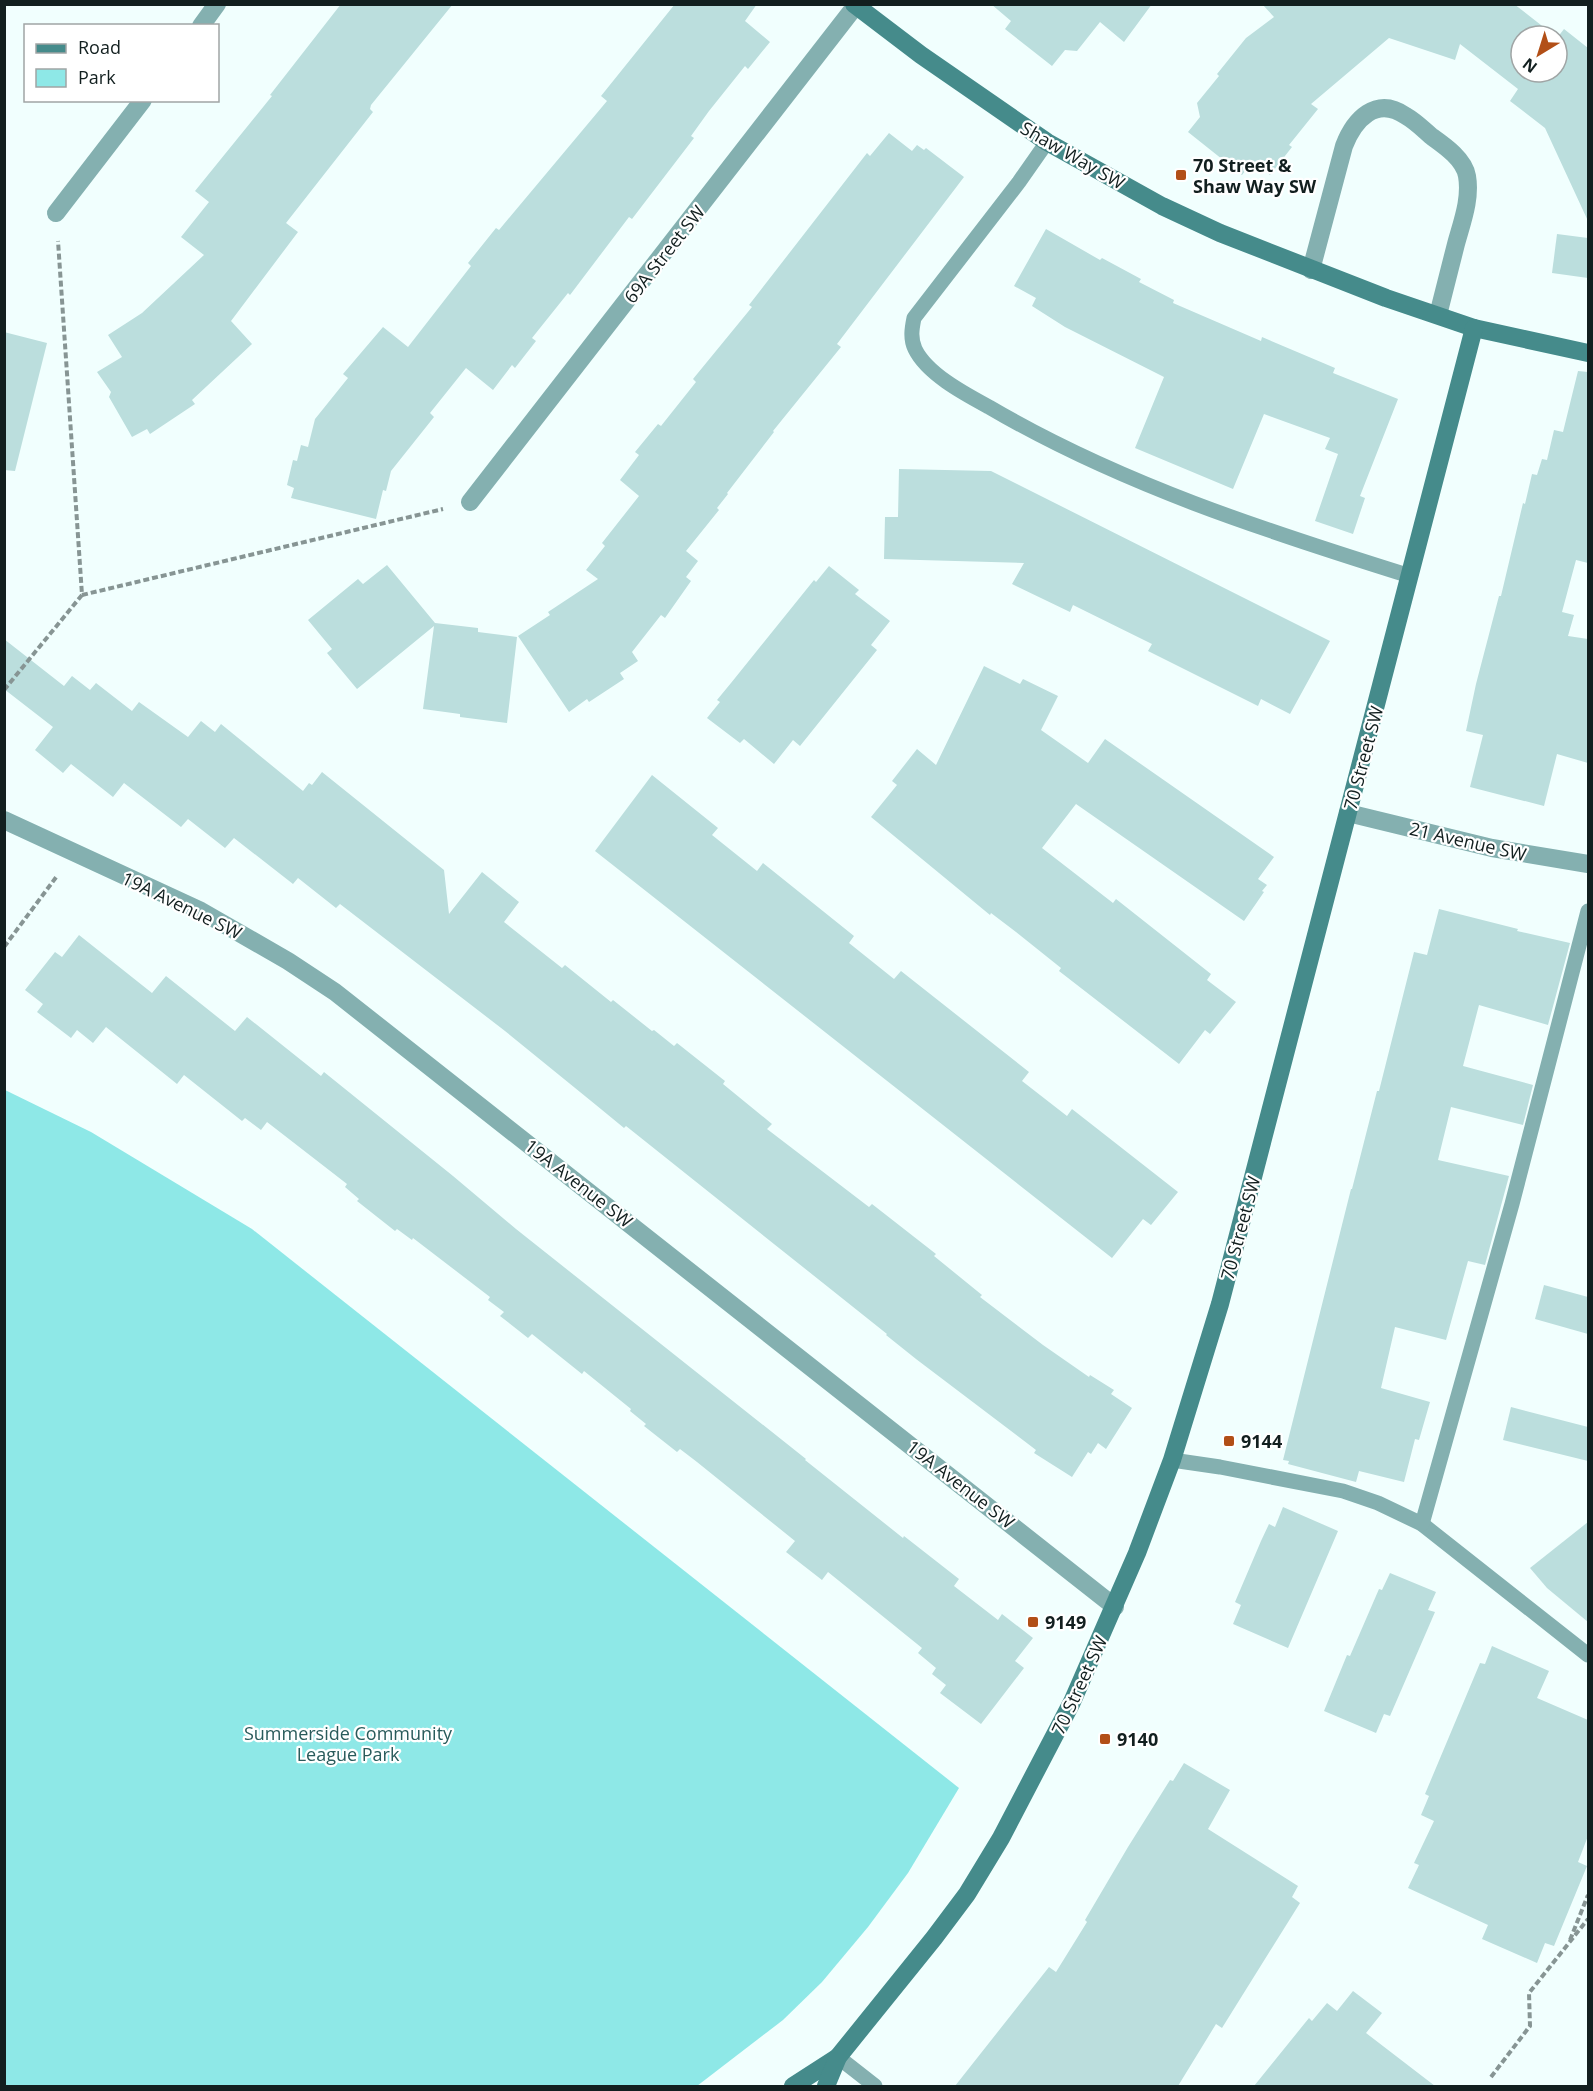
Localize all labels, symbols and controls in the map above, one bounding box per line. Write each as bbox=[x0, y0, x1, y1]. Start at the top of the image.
legend bbox=[24, 24, 219, 102]
north arrow bbox=[1509, 24, 1569, 84]
text: Road bbox=[78, 35, 121, 59]
text: N bbox=[1518, 53, 1542, 78]
text: Park bbox=[78, 65, 116, 89]
street label: Shaw Way SW bbox=[1017, 116, 1130, 195]
place label: 70 Street & Shaw Way SW bbox=[1193, 153, 1317, 198]
marker: 70 Street & Shaw Way SW bbox=[1174, 168, 1188, 182]
street label: 69A Street SW bbox=[618, 200, 710, 308]
street label: 70 Street SW bbox=[1338, 703, 1388, 813]
street label: 21 Avenue SW bbox=[1407, 816, 1529, 866]
street label: 19A Avenue SW bbox=[118, 866, 246, 945]
street label: 19A Avenue SW bbox=[520, 1133, 638, 1233]
street label: 70 Street SW bbox=[1215, 1173, 1265, 1283]
place label: 9144 bbox=[1241, 1429, 1282, 1453]
street label: 19A Avenue SW bbox=[902, 1434, 1020, 1534]
marker: 9144 bbox=[1222, 1434, 1236, 1448]
place label: 9149 bbox=[1045, 1610, 1086, 1634]
marker: 9149 bbox=[1026, 1615, 1040, 1629]
street label: 70 Street SW bbox=[1046, 1631, 1113, 1738]
park label: Summerside Community League Park bbox=[244, 1721, 453, 1766]
place label: 9140 bbox=[1117, 1727, 1158, 1751]
marker: 9140 bbox=[1098, 1732, 1112, 1746]

